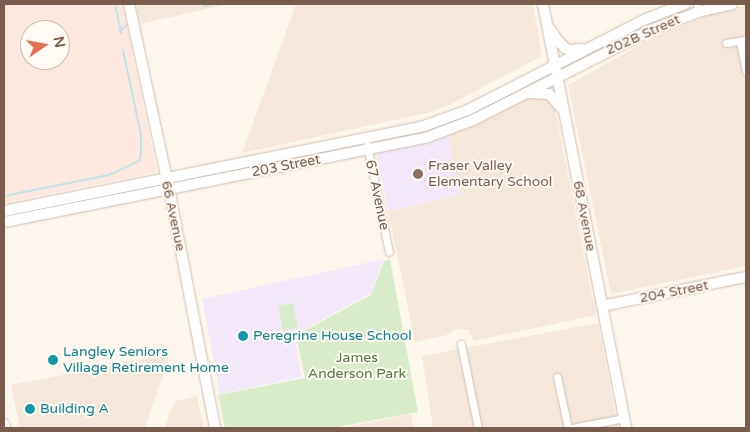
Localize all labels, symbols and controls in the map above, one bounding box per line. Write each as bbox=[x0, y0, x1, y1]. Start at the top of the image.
street label: 202B Street bbox=[603, 11, 683, 59]
north arrow bbox=[20, 20, 70, 70]
text: N bbox=[50, 35, 69, 49]
street label: 203 Street bbox=[250, 151, 322, 181]
street label: 67 Avenue bbox=[361, 158, 393, 232]
place label: Fraser Valley Elementary School bbox=[428, 158, 552, 190]
marker: Fraser Valley Elementary School bbox=[412, 168, 424, 180]
street label: 66 Avenue bbox=[157, 179, 189, 253]
street label: 68 Avenue bbox=[569, 179, 599, 253]
street label: 204 Street bbox=[638, 277, 710, 307]
place label: Peregrine House School bbox=[253, 328, 412, 344]
marker: Peregrine House School bbox=[237, 330, 249, 342]
place label: Langley Seniors Village Retirement Home bbox=[63, 344, 229, 377]
park label: James Anderson Park bbox=[308, 350, 406, 382]
marker: Langley Seniors Village Retirement Home bbox=[47, 354, 59, 366]
place label: Building A bbox=[40, 401, 109, 417]
marker: Building A bbox=[24, 403, 36, 415]

